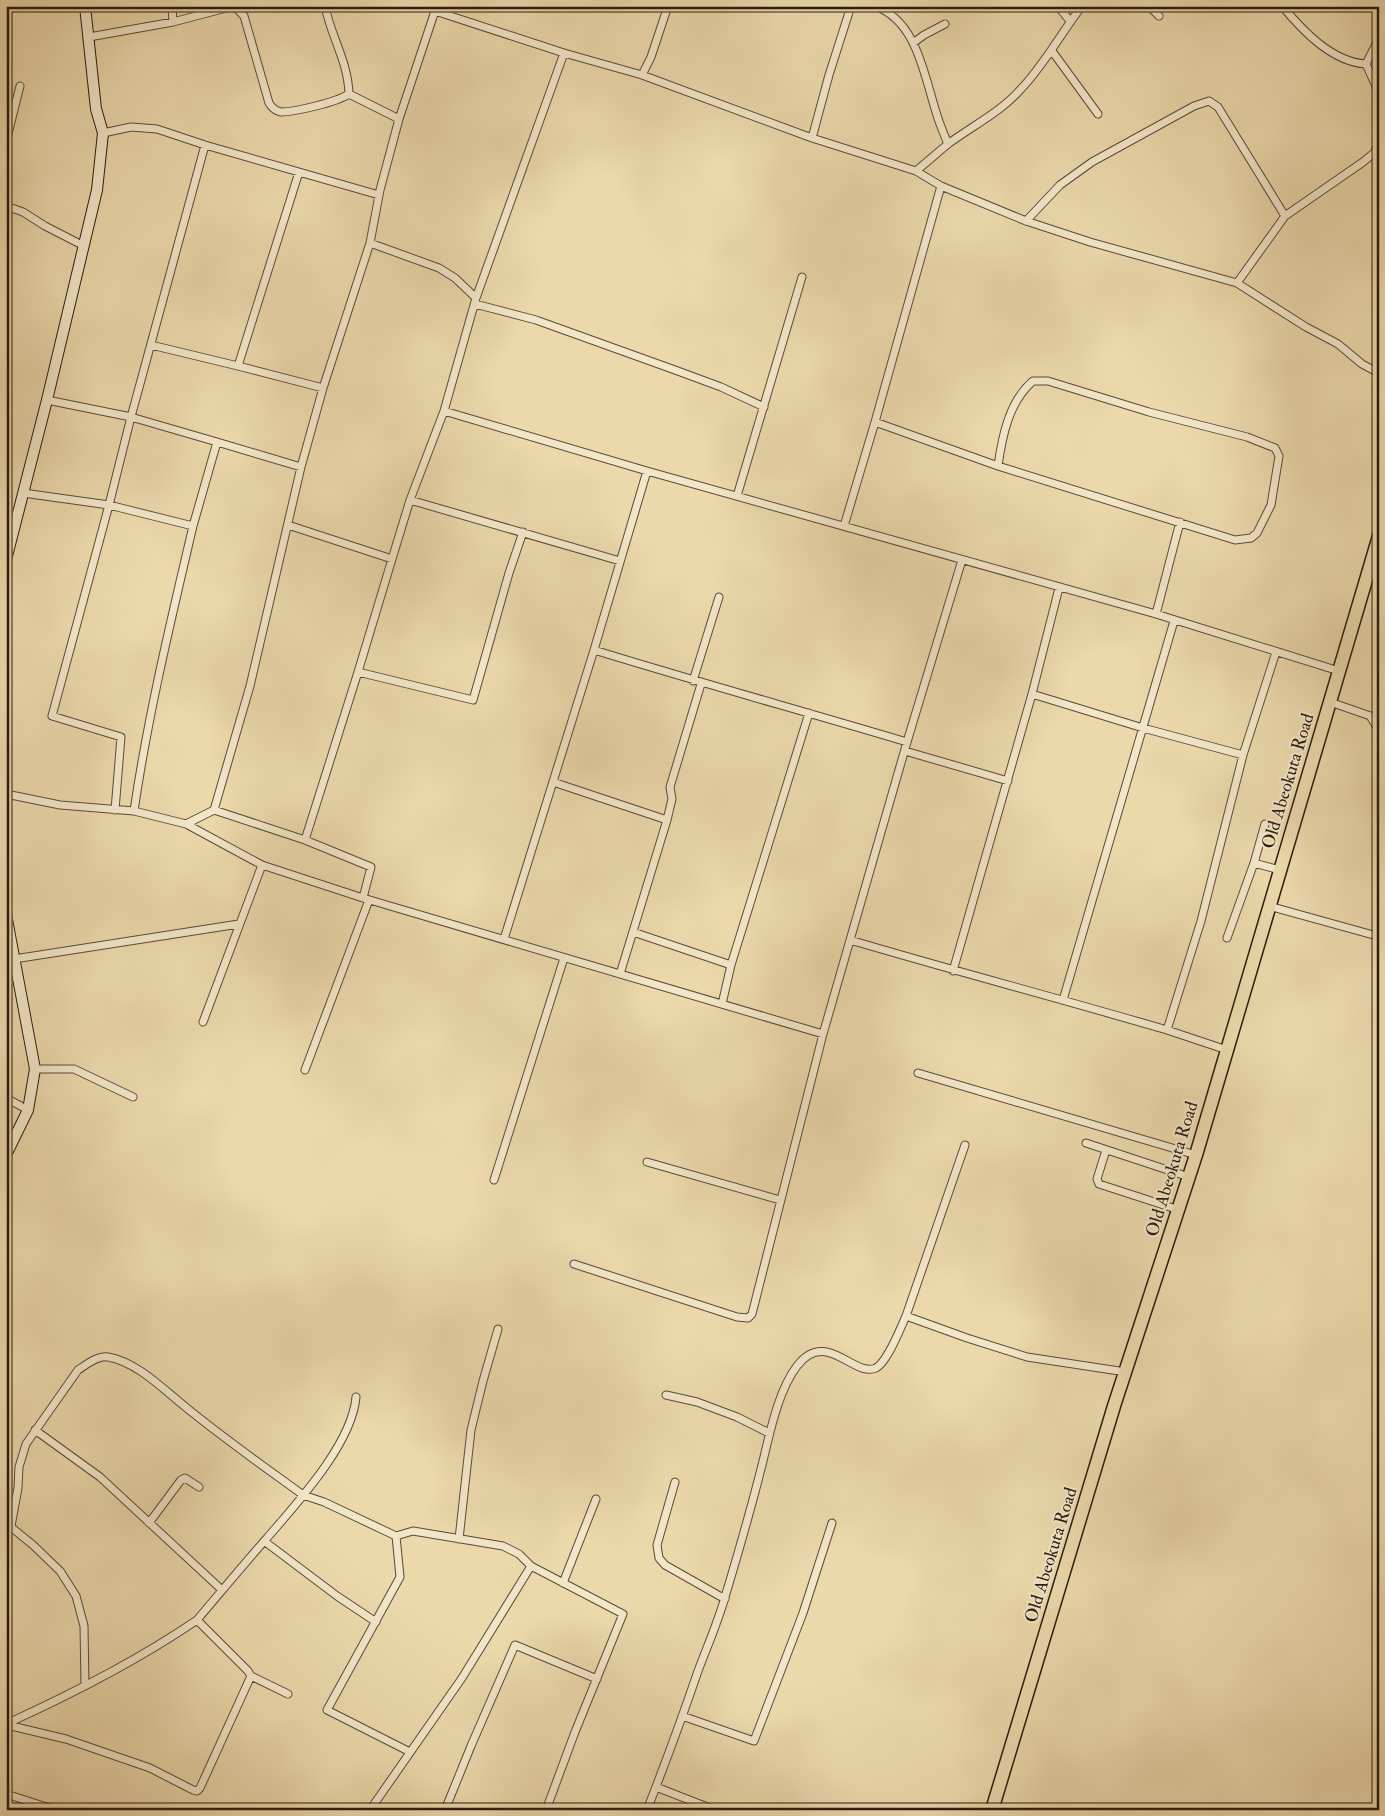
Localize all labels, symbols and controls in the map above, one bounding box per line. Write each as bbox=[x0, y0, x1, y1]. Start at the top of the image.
street label: Old Abeokuta Road bbox=[1256, 710, 1320, 852]
street label: Old Abeokuta Road bbox=[1140, 1098, 1204, 1240]
street label: Old Abeokuta Road bbox=[1019, 1484, 1083, 1626]

